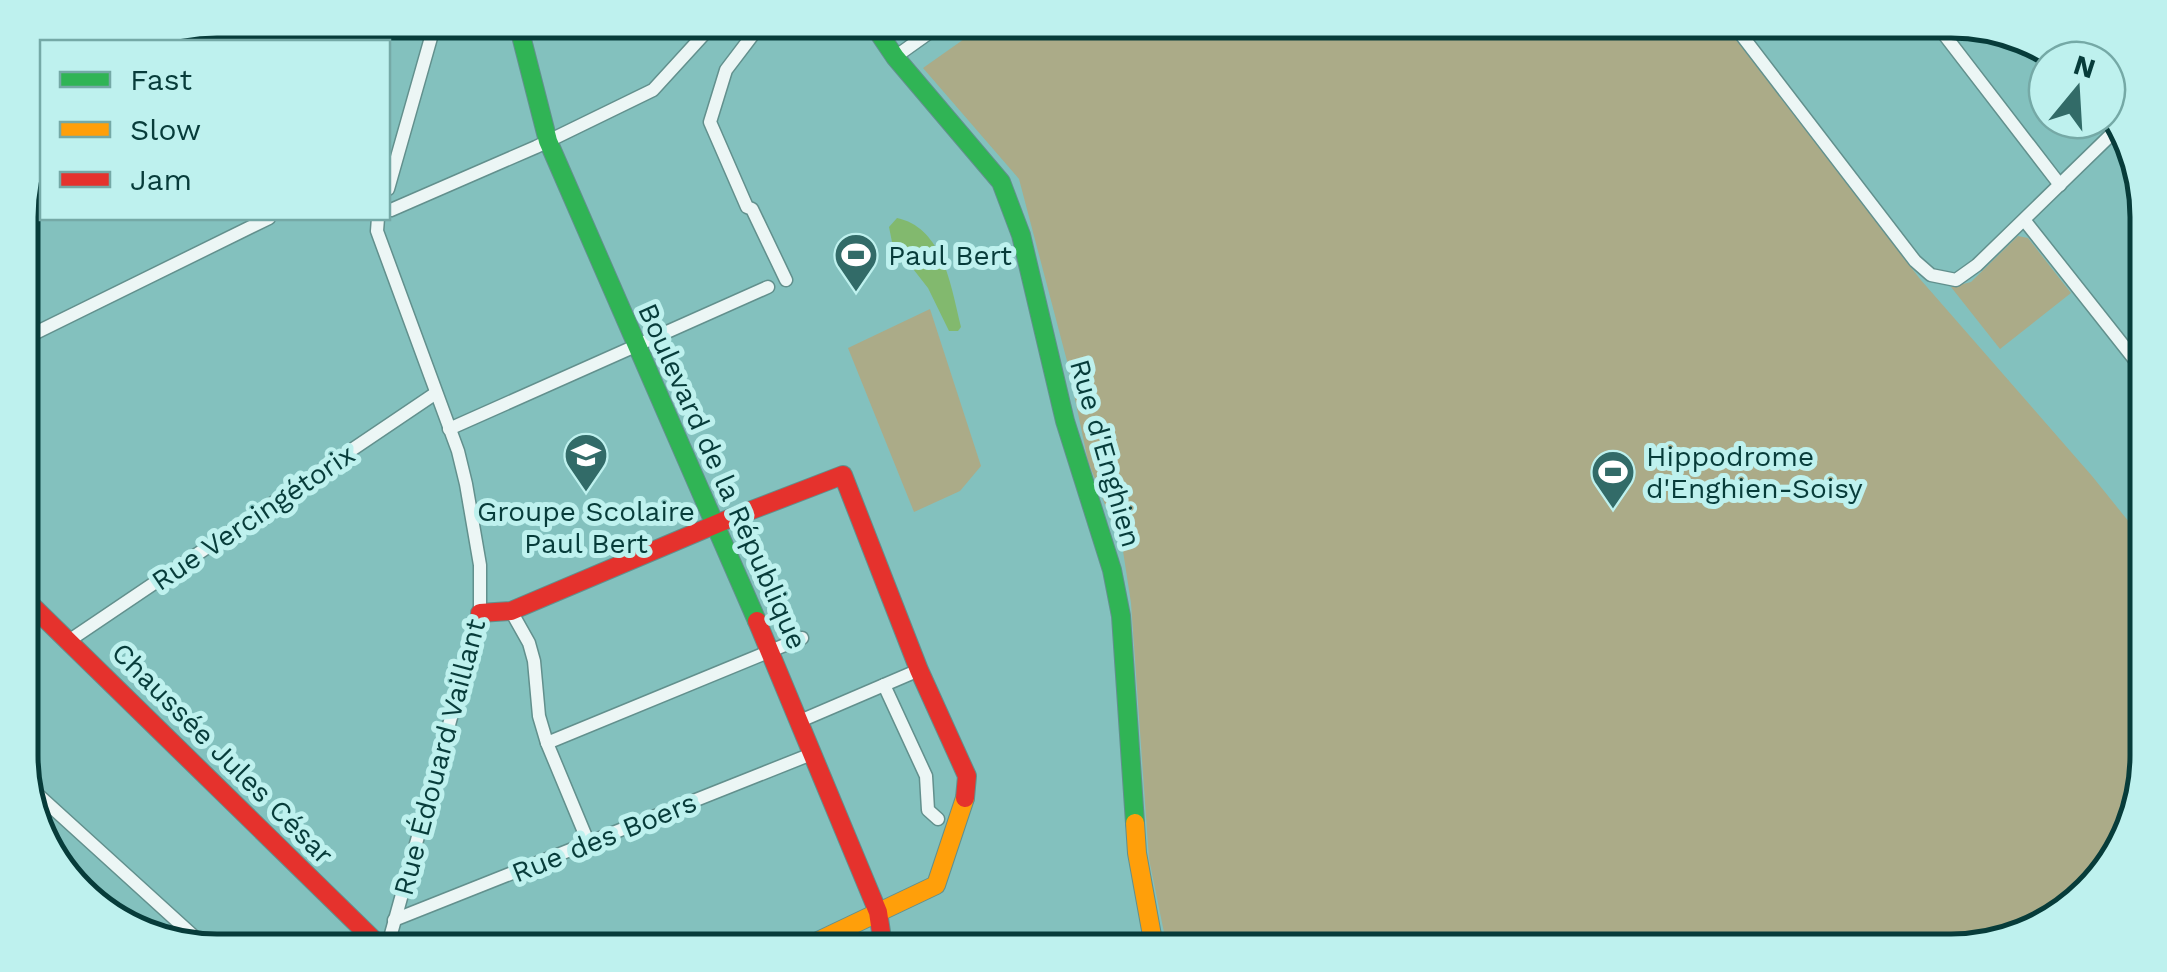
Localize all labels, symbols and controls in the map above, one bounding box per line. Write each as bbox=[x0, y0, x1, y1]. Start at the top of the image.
legend bbox=[40, 40, 390, 220]
north arrow bbox=[2027, 40, 2127, 140]
text: N bbox=[2070, 48, 2100, 86]
text: Fast bbox=[130, 62, 193, 97]
text: Slow bbox=[130, 112, 201, 147]
text: Jam bbox=[130, 162, 192, 197]
sports icon: Paul Bert bbox=[833, 232, 879, 293]
place label: Paul Bert bbox=[888, 239, 1012, 272]
street label: Boulevard de la République bbox=[631, 298, 814, 654]
street label: Rue d'Enghien bbox=[1063, 355, 1148, 551]
school or university icon: Groupe Scolaire Paul Bert bbox=[563, 432, 609, 493]
street label: Rue Vercingétorix bbox=[146, 437, 361, 598]
place label: Hippodrome d'Enghien-Soisy bbox=[1646, 440, 1863, 505]
sports icon: Hippodrome d'Enghien-Soisy bbox=[1590, 449, 1636, 510]
place label: Groupe Scolaire Paul Bert bbox=[477, 495, 695, 560]
street label: Rue Édouard Vaillant bbox=[387, 615, 492, 899]
street label: Chaussée Jules César bbox=[105, 636, 340, 871]
street label: Rue des Boers bbox=[507, 785, 701, 890]

